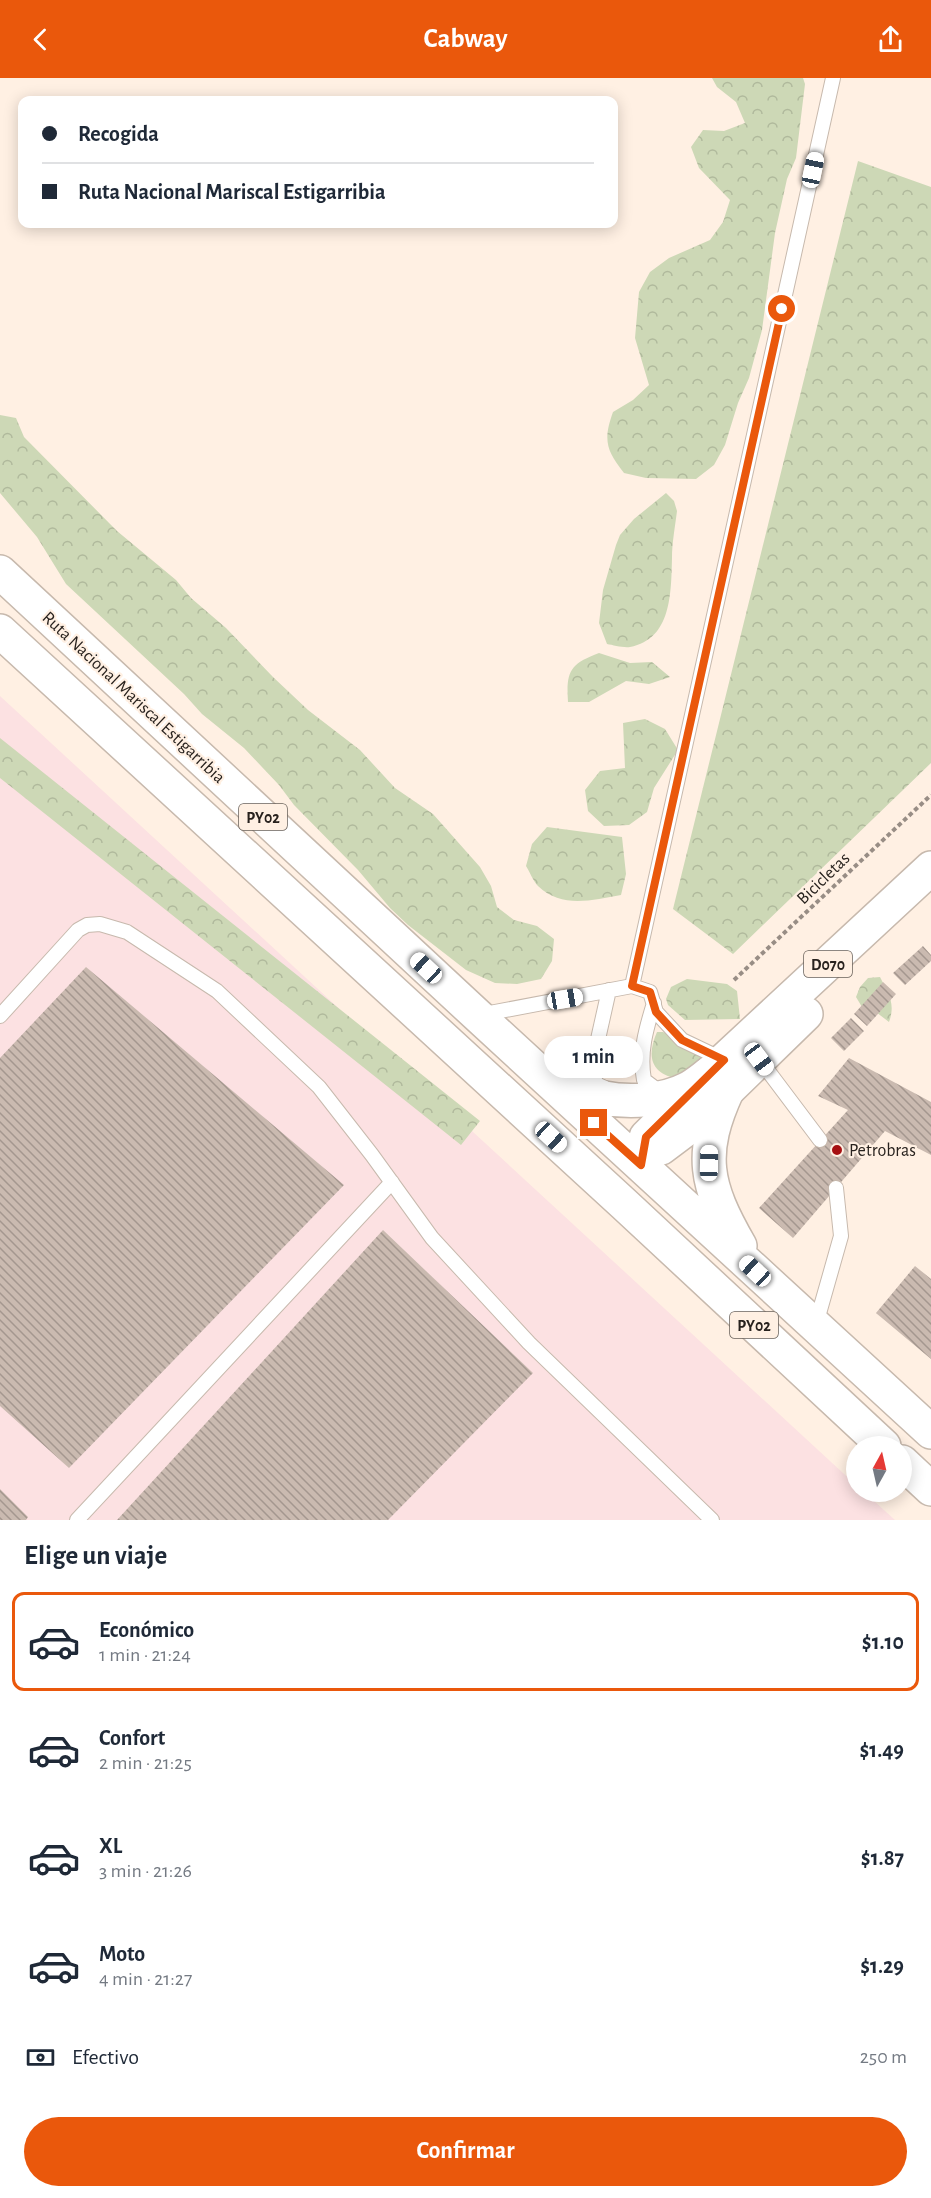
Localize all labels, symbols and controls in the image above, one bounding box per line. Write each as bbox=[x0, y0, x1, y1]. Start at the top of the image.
icon: back bbox=[24, 23, 57, 56]
icon: share bbox=[874, 23, 907, 56]
text: Cabway bbox=[423, 25, 508, 52]
text: Recogida bbox=[78, 123, 159, 145]
car bbox=[800, 151, 826, 189]
text: Ruta Nacional Mariscal Estigarribia bbox=[78, 181, 386, 203]
route start bbox=[768, 295, 795, 322]
street label: Ruta Nacional Mariscal Estigarribia bbox=[38, 608, 228, 787]
road number: PY02 bbox=[239, 804, 287, 830]
street label: Bicicletas bbox=[794, 849, 854, 908]
car bbox=[407, 949, 445, 987]
road number: D070 bbox=[804, 951, 852, 977]
car bbox=[546, 987, 584, 1011]
callout: 1 min bbox=[544, 1036, 644, 1078]
car bbox=[741, 1039, 777, 1079]
text: 1 min bbox=[572, 1047, 615, 1067]
route end bbox=[580, 1109, 607, 1136]
car bbox=[532, 1118, 570, 1156]
place label: Petrobras bbox=[849, 1142, 916, 1160]
marker: Petrobras bbox=[830, 1143, 844, 1157]
car bbox=[700, 1145, 718, 1181]
car bbox=[736, 1252, 774, 1290]
road number: PY02 bbox=[730, 1312, 778, 1338]
north arrow bbox=[846, 1436, 912, 1502]
map controls bbox=[846, 1436, 912, 1502]
text: Elige un viaje bbox=[24, 1542, 167, 1569]
icon: car bbox=[27, 1615, 81, 1669]
text: Económico bbox=[99, 1619, 194, 1641]
text: $1.10 bbox=[862, 1631, 904, 1653]
text: 1 min · 21:24 bbox=[99, 1645, 191, 1665]
icon: car bbox=[27, 1723, 81, 1777]
text: Confort bbox=[99, 1727, 165, 1749]
text: $1.49 bbox=[859, 1739, 904, 1761]
text: 2 min · 21:25 bbox=[99, 1753, 192, 1773]
icon: car bbox=[27, 1831, 81, 1885]
text: XL bbox=[99, 1835, 122, 1857]
text: $1.87 bbox=[861, 1847, 904, 1869]
text: 3 min · 21:26 bbox=[99, 1861, 192, 1881]
icon: car bbox=[27, 1939, 81, 1993]
text: Moto bbox=[99, 1943, 145, 1965]
text: $1.29 bbox=[860, 1955, 904, 1977]
text: 4 min · 21:27 bbox=[99, 1969, 192, 1989]
icon: cash bbox=[24, 2041, 57, 2074]
text: Efectivo bbox=[72, 2046, 139, 2068]
text: 250 m bbox=[860, 2047, 907, 2067]
button: Confirmar bbox=[24, 2117, 907, 2186]

